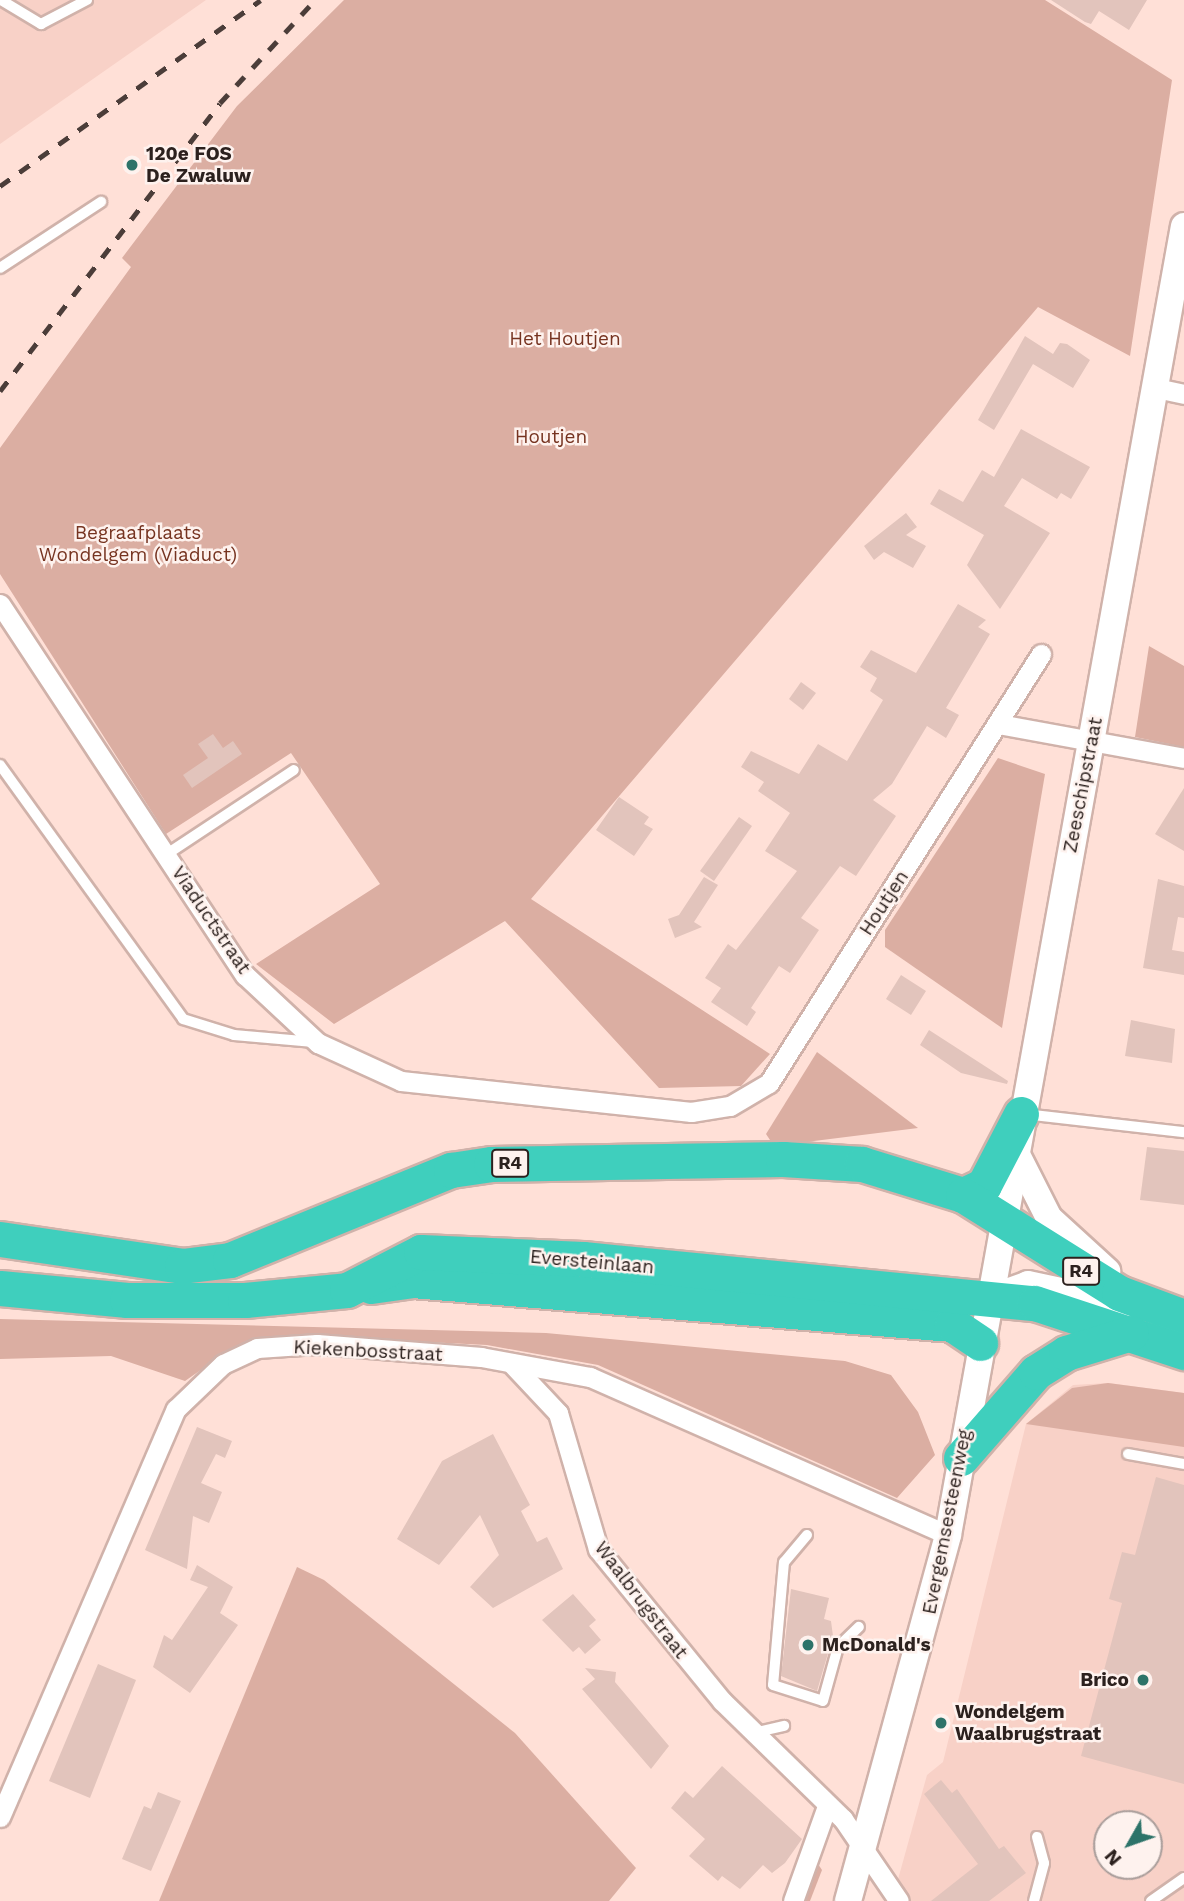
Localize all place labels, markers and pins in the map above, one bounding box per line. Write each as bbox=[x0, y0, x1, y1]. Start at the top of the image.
place label: 120e FOS De Zwaluw bbox=[146, 143, 251, 187]
marker: 120e FOS De Zwaluw bbox=[124, 157, 140, 173]
place label: McDonald's bbox=[822, 1634, 931, 1656]
marker: McDonald's bbox=[800, 1637, 816, 1653]
place label: Brico bbox=[1080, 1669, 1129, 1691]
marker: Brico bbox=[1135, 1672, 1151, 1688]
place label: Wondelgem Waalbrugstraat bbox=[955, 1701, 1101, 1745]
marker: Wondelgem Waalbrugstraat bbox=[933, 1715, 949, 1731]

